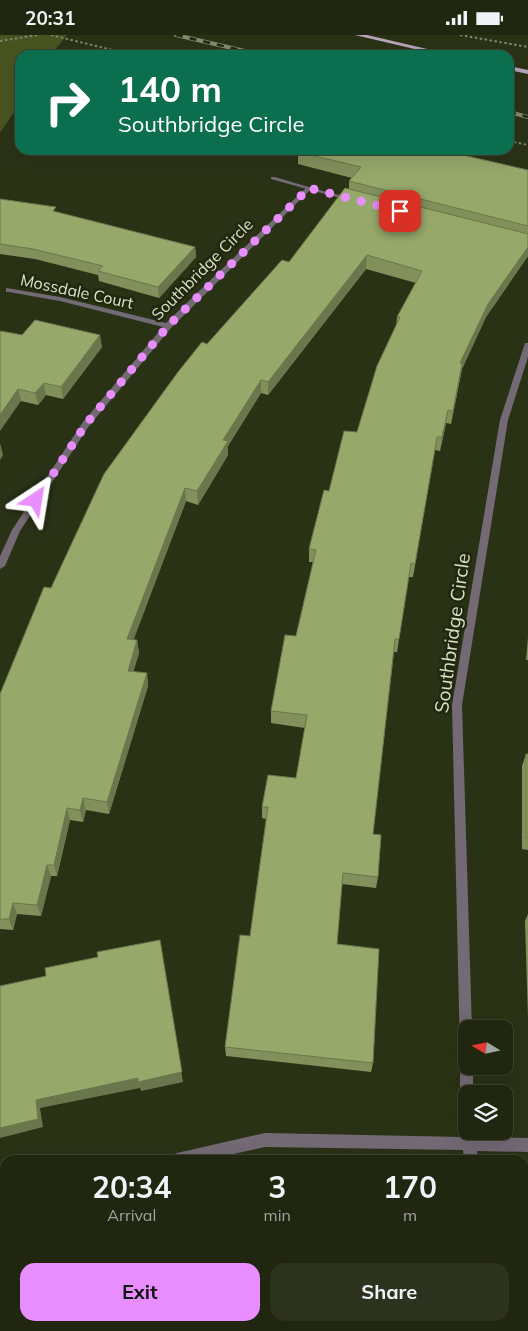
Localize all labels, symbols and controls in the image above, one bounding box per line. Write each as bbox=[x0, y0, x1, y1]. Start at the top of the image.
text: 20:31 bbox=[25, 6, 75, 30]
text: 140 m bbox=[118, 67, 222, 111]
icon: right bbox=[35, 70, 100, 135]
text: Southbridge Circle bbox=[118, 110, 304, 138]
pin bbox=[379, 190, 421, 232]
icon: arrive bbox=[386, 197, 414, 225]
street label: Southbridge Circle bbox=[147, 214, 257, 324]
street label: Mossdale Court bbox=[19, 269, 136, 313]
position arrow bbox=[9, 473, 61, 525]
street label: Southbridge Circle bbox=[429, 552, 475, 714]
north arrow bbox=[458, 1020, 512, 1075]
map controls bbox=[458, 1020, 513, 1140]
button: layers bbox=[458, 1085, 513, 1140]
text: 20:34 bbox=[92, 1168, 172, 1206]
text: 3 bbox=[268, 1168, 286, 1206]
text: 170 bbox=[383, 1168, 437, 1206]
text: Arrival bbox=[107, 1205, 156, 1225]
text: min bbox=[264, 1205, 291, 1225]
text: m bbox=[403, 1205, 417, 1225]
button: Exit bbox=[20, 1263, 260, 1321]
button: Share bbox=[270, 1263, 509, 1321]

